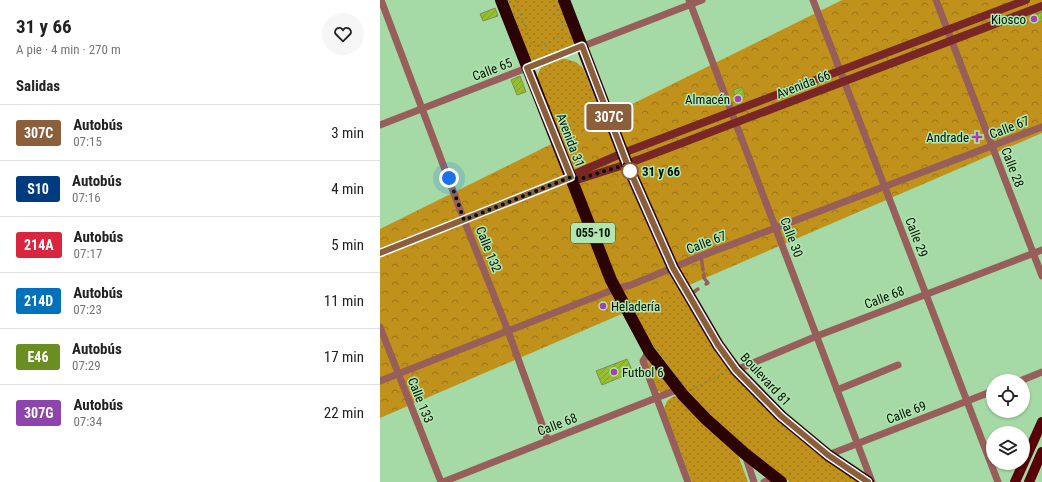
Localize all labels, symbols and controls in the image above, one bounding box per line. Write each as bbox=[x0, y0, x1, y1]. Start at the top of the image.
place label: Kiosco bbox=[991, 12, 1026, 27]
button: heart bbox=[322, 13, 364, 55]
marker: Kiosco bbox=[1029, 14, 1039, 24]
text: 31 y 66 bbox=[16, 15, 72, 38]
text: A pie · 4 min · 270 m bbox=[16, 42, 121, 57]
street label: Calle 65 bbox=[470, 55, 514, 84]
street label: Avenida 66 bbox=[774, 67, 832, 102]
text: Salidas bbox=[16, 77, 60, 95]
place label: Almacén bbox=[685, 92, 730, 107]
marker: Almacén bbox=[733, 94, 743, 104]
line badge: 307C bbox=[581, 104, 637, 130]
text: 307C bbox=[594, 109, 624, 125]
street label: Avenida 31 bbox=[553, 111, 588, 169]
street label: Calle 67 bbox=[987, 113, 1031, 142]
text: Autobús bbox=[73, 116, 123, 134]
text: 3 min bbox=[331, 124, 364, 142]
text: 307C bbox=[24, 125, 53, 141]
place label: Andrade bbox=[926, 130, 969, 145]
marker: Andrade bbox=[972, 132, 982, 142]
text: 07:15 bbox=[73, 134, 102, 149]
street label: Calle 28 bbox=[998, 145, 1027, 189]
marker: 31 y 66 bbox=[621, 162, 639, 180]
place label: 31 y 66 bbox=[642, 164, 680, 179]
your location bbox=[439, 168, 459, 188]
text: Autobús bbox=[72, 172, 122, 190]
text: 4 min bbox=[331, 180, 364, 198]
text: S10 bbox=[27, 181, 49, 197]
text: 07:16 bbox=[72, 190, 101, 205]
street label: Calle 30 bbox=[777, 215, 806, 259]
street label: Calle 29 bbox=[902, 215, 931, 259]
road number: 055-10 bbox=[571, 223, 615, 243]
street label: Calle 132 bbox=[473, 224, 504, 274]
text: Autobús bbox=[74, 228, 123, 246]
street label: Calle 67 bbox=[684, 228, 728, 257]
text: 5 min bbox=[331, 236, 364, 254]
text: 214A bbox=[24, 237, 54, 253]
text: 07:17 bbox=[74, 246, 102, 261]
street label: Calle 68 bbox=[862, 283, 906, 312]
text: Autobús bbox=[73, 284, 123, 302]
text: 11 min bbox=[324, 292, 364, 310]
text: 214D bbox=[24, 293, 53, 309]
place label: Heladería bbox=[611, 299, 660, 314]
marker: Heladería bbox=[598, 301, 608, 311]
text: 07:23 bbox=[73, 302, 102, 317]
text: Autobús bbox=[72, 340, 122, 358]
text: 17 min bbox=[324, 348, 364, 366]
text: E46 bbox=[27, 349, 49, 365]
street label: Boulevard 81 bbox=[737, 350, 794, 409]
text: 07:29 bbox=[72, 358, 101, 373]
place label: Futbol 6 bbox=[622, 365, 664, 380]
marker: Futbol 6 bbox=[609, 367, 619, 377]
map controls bbox=[986, 374, 1030, 470]
button: locate bbox=[986, 374, 1030, 418]
street label: Calle 133 bbox=[405, 375, 436, 425]
text: Autobús bbox=[73, 396, 123, 414]
street label: Calle 69 bbox=[884, 398, 928, 427]
text: 22 min bbox=[324, 404, 364, 422]
text: 307G bbox=[24, 405, 53, 421]
street label: Calle 68 bbox=[535, 410, 579, 439]
text: 07:34 bbox=[73, 414, 102, 429]
button: layers bbox=[986, 426, 1030, 470]

